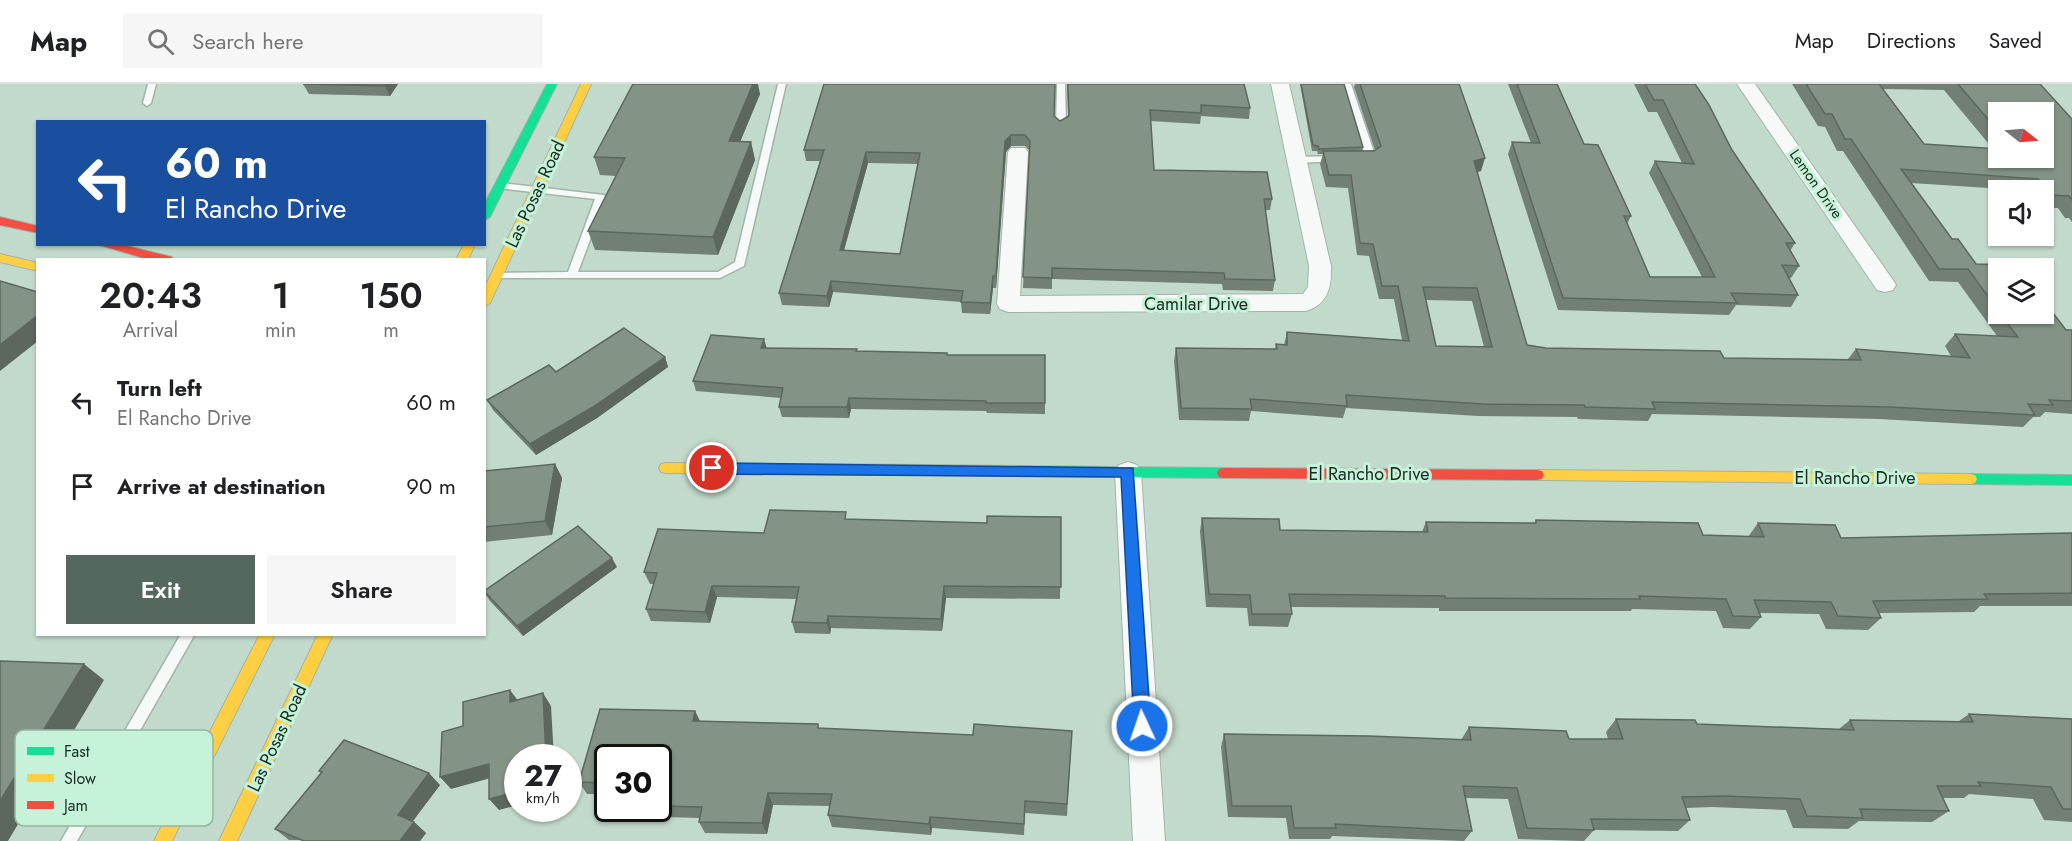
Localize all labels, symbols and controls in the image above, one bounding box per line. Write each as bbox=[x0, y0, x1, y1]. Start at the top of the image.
search box bbox=[123, 14, 543, 68]
text: Map bbox=[30, 21, 87, 62]
icon: search bbox=[144, 25, 177, 58]
text: Search here bbox=[192, 25, 304, 57]
text: Map bbox=[1795, 26, 1834, 56]
text: Directions bbox=[1867, 26, 1956, 56]
text: Saved bbox=[1989, 26, 2042, 56]
north arrow bbox=[1988, 102, 2054, 168]
map controls bbox=[1988, 102, 2054, 324]
text: 60 m bbox=[165, 133, 268, 194]
street label: Las Posas Road bbox=[499, 136, 571, 252]
icon: left bbox=[66, 144, 144, 222]
street label: Lemon Drive bbox=[1784, 145, 1848, 223]
button: sound bbox=[1988, 180, 2054, 246]
text: El Rancho Drive bbox=[165, 189, 346, 228]
button: layers bbox=[1988, 258, 2054, 324]
text: 20:43 bbox=[99, 269, 202, 321]
text: 1 bbox=[272, 269, 290, 321]
text: 150 bbox=[360, 269, 423, 321]
street label: Camilar Drive bbox=[1144, 291, 1248, 317]
text: Arrival bbox=[123, 316, 178, 345]
text: min bbox=[265, 316, 296, 345]
text: m bbox=[383, 316, 399, 345]
text: Turn left bbox=[117, 372, 202, 404]
icon: left bbox=[66, 386, 99, 419]
text: 60 m bbox=[406, 386, 456, 418]
text: El Rancho Drive bbox=[117, 404, 251, 433]
pin bbox=[686, 442, 737, 493]
icon: arrive bbox=[695, 451, 728, 484]
street label: El Rancho Drive bbox=[1309, 461, 1429, 487]
street label: El Rancho Drive bbox=[1795, 465, 1915, 491]
icon: arrive bbox=[66, 470, 99, 503]
text: Arrive at destination bbox=[117, 470, 326, 502]
text: 90 m bbox=[406, 470, 456, 502]
button: Exit bbox=[66, 555, 255, 624]
button: Share bbox=[267, 555, 456, 624]
street label: Las Posas Road bbox=[241, 680, 313, 796]
position arrow bbox=[1110, 694, 1174, 758]
legend bbox=[15, 730, 213, 826]
text: Fast bbox=[64, 740, 90, 763]
speed limit sign: 30 bbox=[594, 744, 672, 822]
text: 27 bbox=[524, 754, 562, 797]
text: Slow bbox=[64, 767, 96, 790]
text: km/h bbox=[526, 787, 560, 809]
text: Jam bbox=[62, 794, 88, 817]

